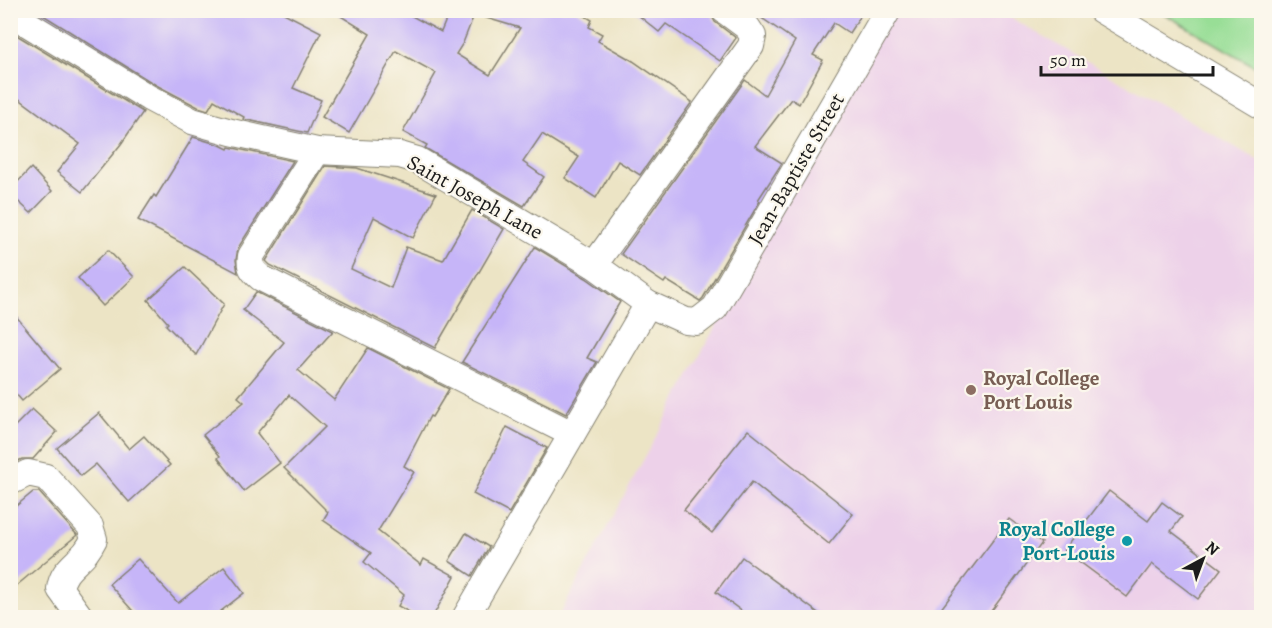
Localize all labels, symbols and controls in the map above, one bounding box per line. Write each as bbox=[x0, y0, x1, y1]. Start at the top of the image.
scale bar bbox=[1041, 39, 1214, 77]
text: 50 m bbox=[1050, 48, 1086, 72]
street label: Jean-Baptiste Street bbox=[741, 88, 851, 250]
street label: Saint Joseph Lane bbox=[402, 148, 548, 246]
place label: Royal College Port Louis bbox=[983, 364, 1100, 416]
marker: Royal College Port Louis bbox=[964, 383, 978, 397]
place label: Royal College Port-Louis bbox=[999, 515, 1115, 567]
north arrow bbox=[1173, 529, 1233, 589]
marker: Royal College Port-Louis bbox=[1120, 534, 1134, 548]
text: N bbox=[1201, 536, 1224, 561]

